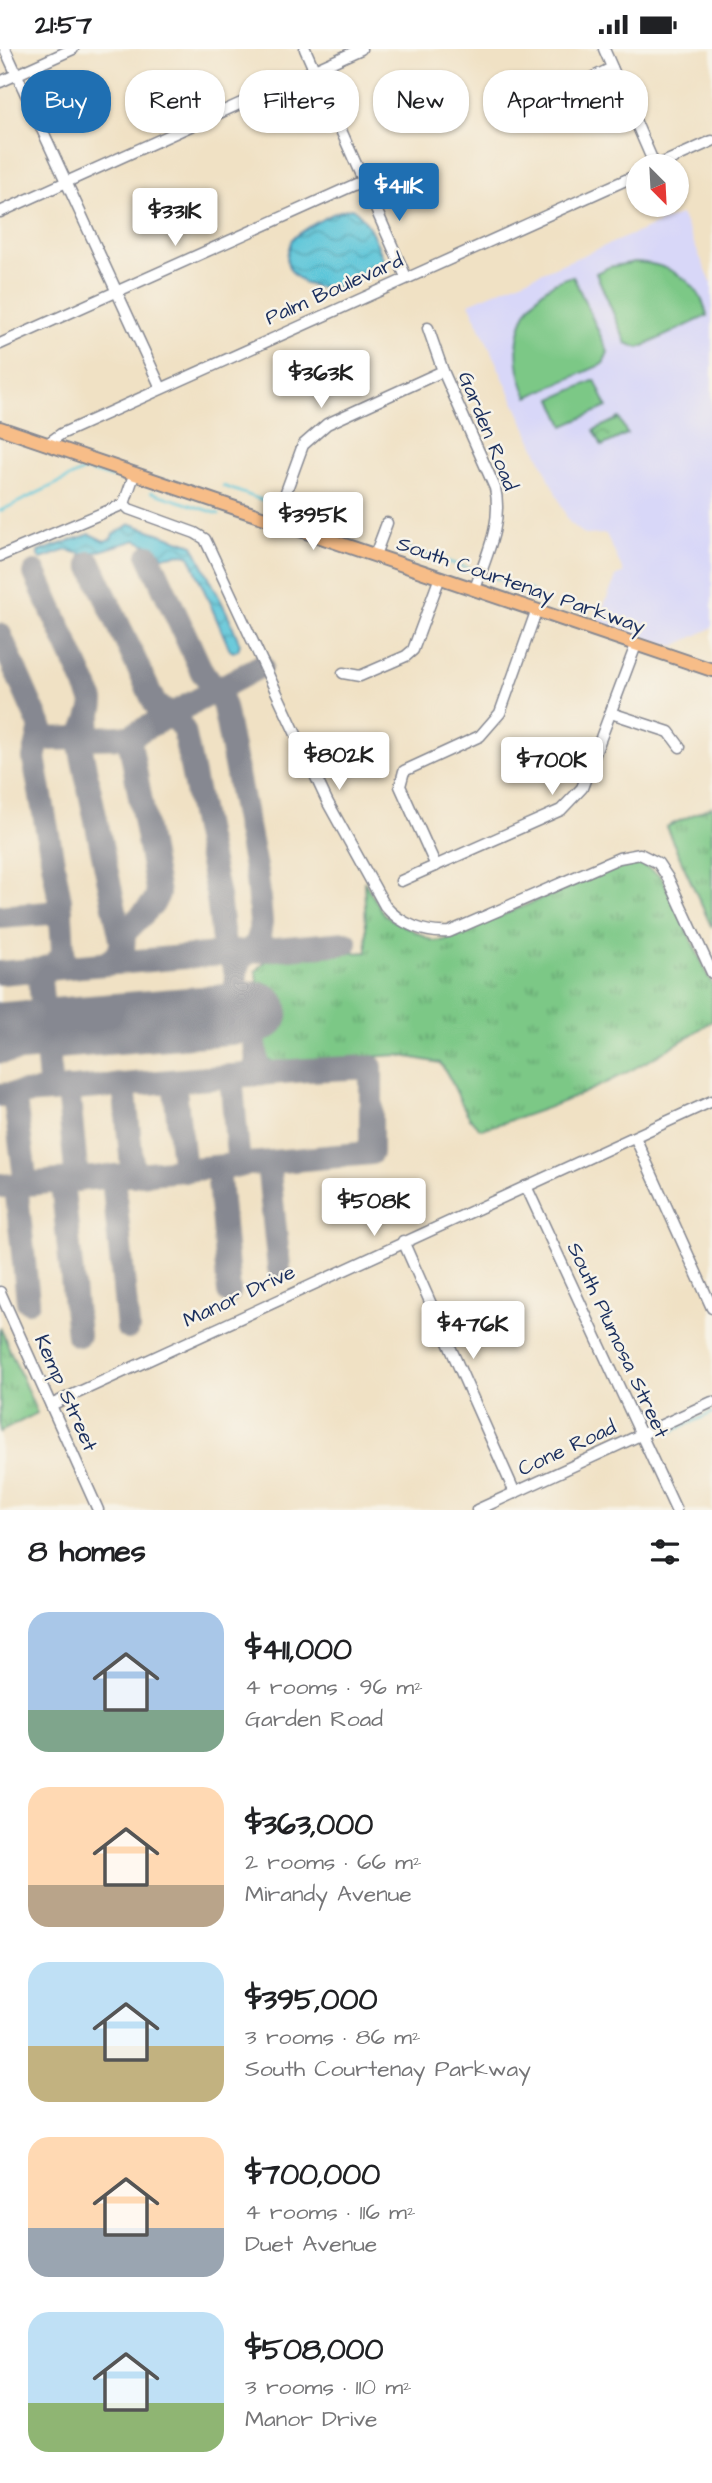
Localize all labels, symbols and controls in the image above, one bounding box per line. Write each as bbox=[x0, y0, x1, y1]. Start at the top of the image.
text: 21:57 bbox=[35, 7, 92, 43]
chip: Buy bbox=[21, 70, 111, 133]
chip: Rent bbox=[125, 70, 225, 133]
chip: Filters bbox=[239, 70, 359, 133]
chip: New bbox=[373, 70, 469, 133]
chip: Apartment bbox=[483, 70, 648, 133]
north arrow bbox=[626, 154, 690, 217]
map controls bbox=[626, 154, 689, 217]
pin: $411K bbox=[350, 163, 448, 223]
text: $411K bbox=[375, 170, 423, 202]
pin: $331K bbox=[126, 189, 224, 248]
text: $331K bbox=[148, 195, 202, 227]
street label: Palm Boulevard bbox=[260, 246, 408, 332]
pin: $363K bbox=[272, 351, 370, 410]
text: $363K bbox=[289, 357, 353, 389]
street label: Garden Road bbox=[451, 367, 525, 495]
pin: $395K bbox=[264, 493, 362, 552]
text: $395K bbox=[279, 499, 347, 531]
street label: South Courtenay Parkway bbox=[392, 529, 650, 643]
pin: $802K bbox=[290, 733, 388, 792]
pin: $700K bbox=[503, 737, 601, 797]
text: $802K bbox=[304, 739, 374, 771]
text: $700K bbox=[517, 744, 587, 776]
pin: $508K bbox=[325, 1179, 423, 1238]
text: $508K bbox=[338, 1185, 410, 1217]
street label: South Plumosa Street bbox=[560, 1237, 676, 1443]
street label: Manor Drive bbox=[178, 1257, 300, 1335]
pin: $476K bbox=[424, 1301, 522, 1361]
text: $476K bbox=[438, 1308, 508, 1340]
street label: Kemp Street bbox=[26, 1330, 105, 1457]
street label: Cone Road bbox=[513, 1413, 621, 1483]
text: 8 homes bbox=[28, 1531, 146, 1573]
icon: filters bbox=[646, 1533, 684, 1571]
text: $411,000 bbox=[245, 1629, 352, 1671]
icon: home bbox=[84, 1640, 168, 1724]
text: 4 rooms · 96 m² bbox=[245, 1671, 423, 1703]
text: Garden Road bbox=[245, 1703, 383, 1735]
text: $363,000 bbox=[245, 1804, 373, 1846]
icon: home bbox=[84, 1815, 168, 1899]
text: 2 rooms · 66 m² bbox=[245, 1846, 422, 1878]
text: Mirandy Avenue bbox=[245, 1878, 412, 1910]
text: $395,000 bbox=[245, 1979, 377, 2021]
icon: home bbox=[84, 1990, 168, 2074]
text: 3 rooms · 86 m² bbox=[245, 2021, 421, 2053]
text: South Courtenay Parkway bbox=[245, 2053, 531, 2085]
text: $700,000 bbox=[245, 2154, 380, 2196]
icon: home bbox=[84, 2165, 168, 2249]
text: 4 rooms · 116 m² bbox=[245, 2196, 416, 2228]
text: Duet Avenue bbox=[245, 2228, 377, 2260]
text: $508,000 bbox=[245, 2329, 383, 2371]
icon: home bbox=[84, 2340, 168, 2424]
text: 3 rooms · 110 m² bbox=[245, 2371, 412, 2403]
text: Manor Drive bbox=[245, 2403, 378, 2435]

